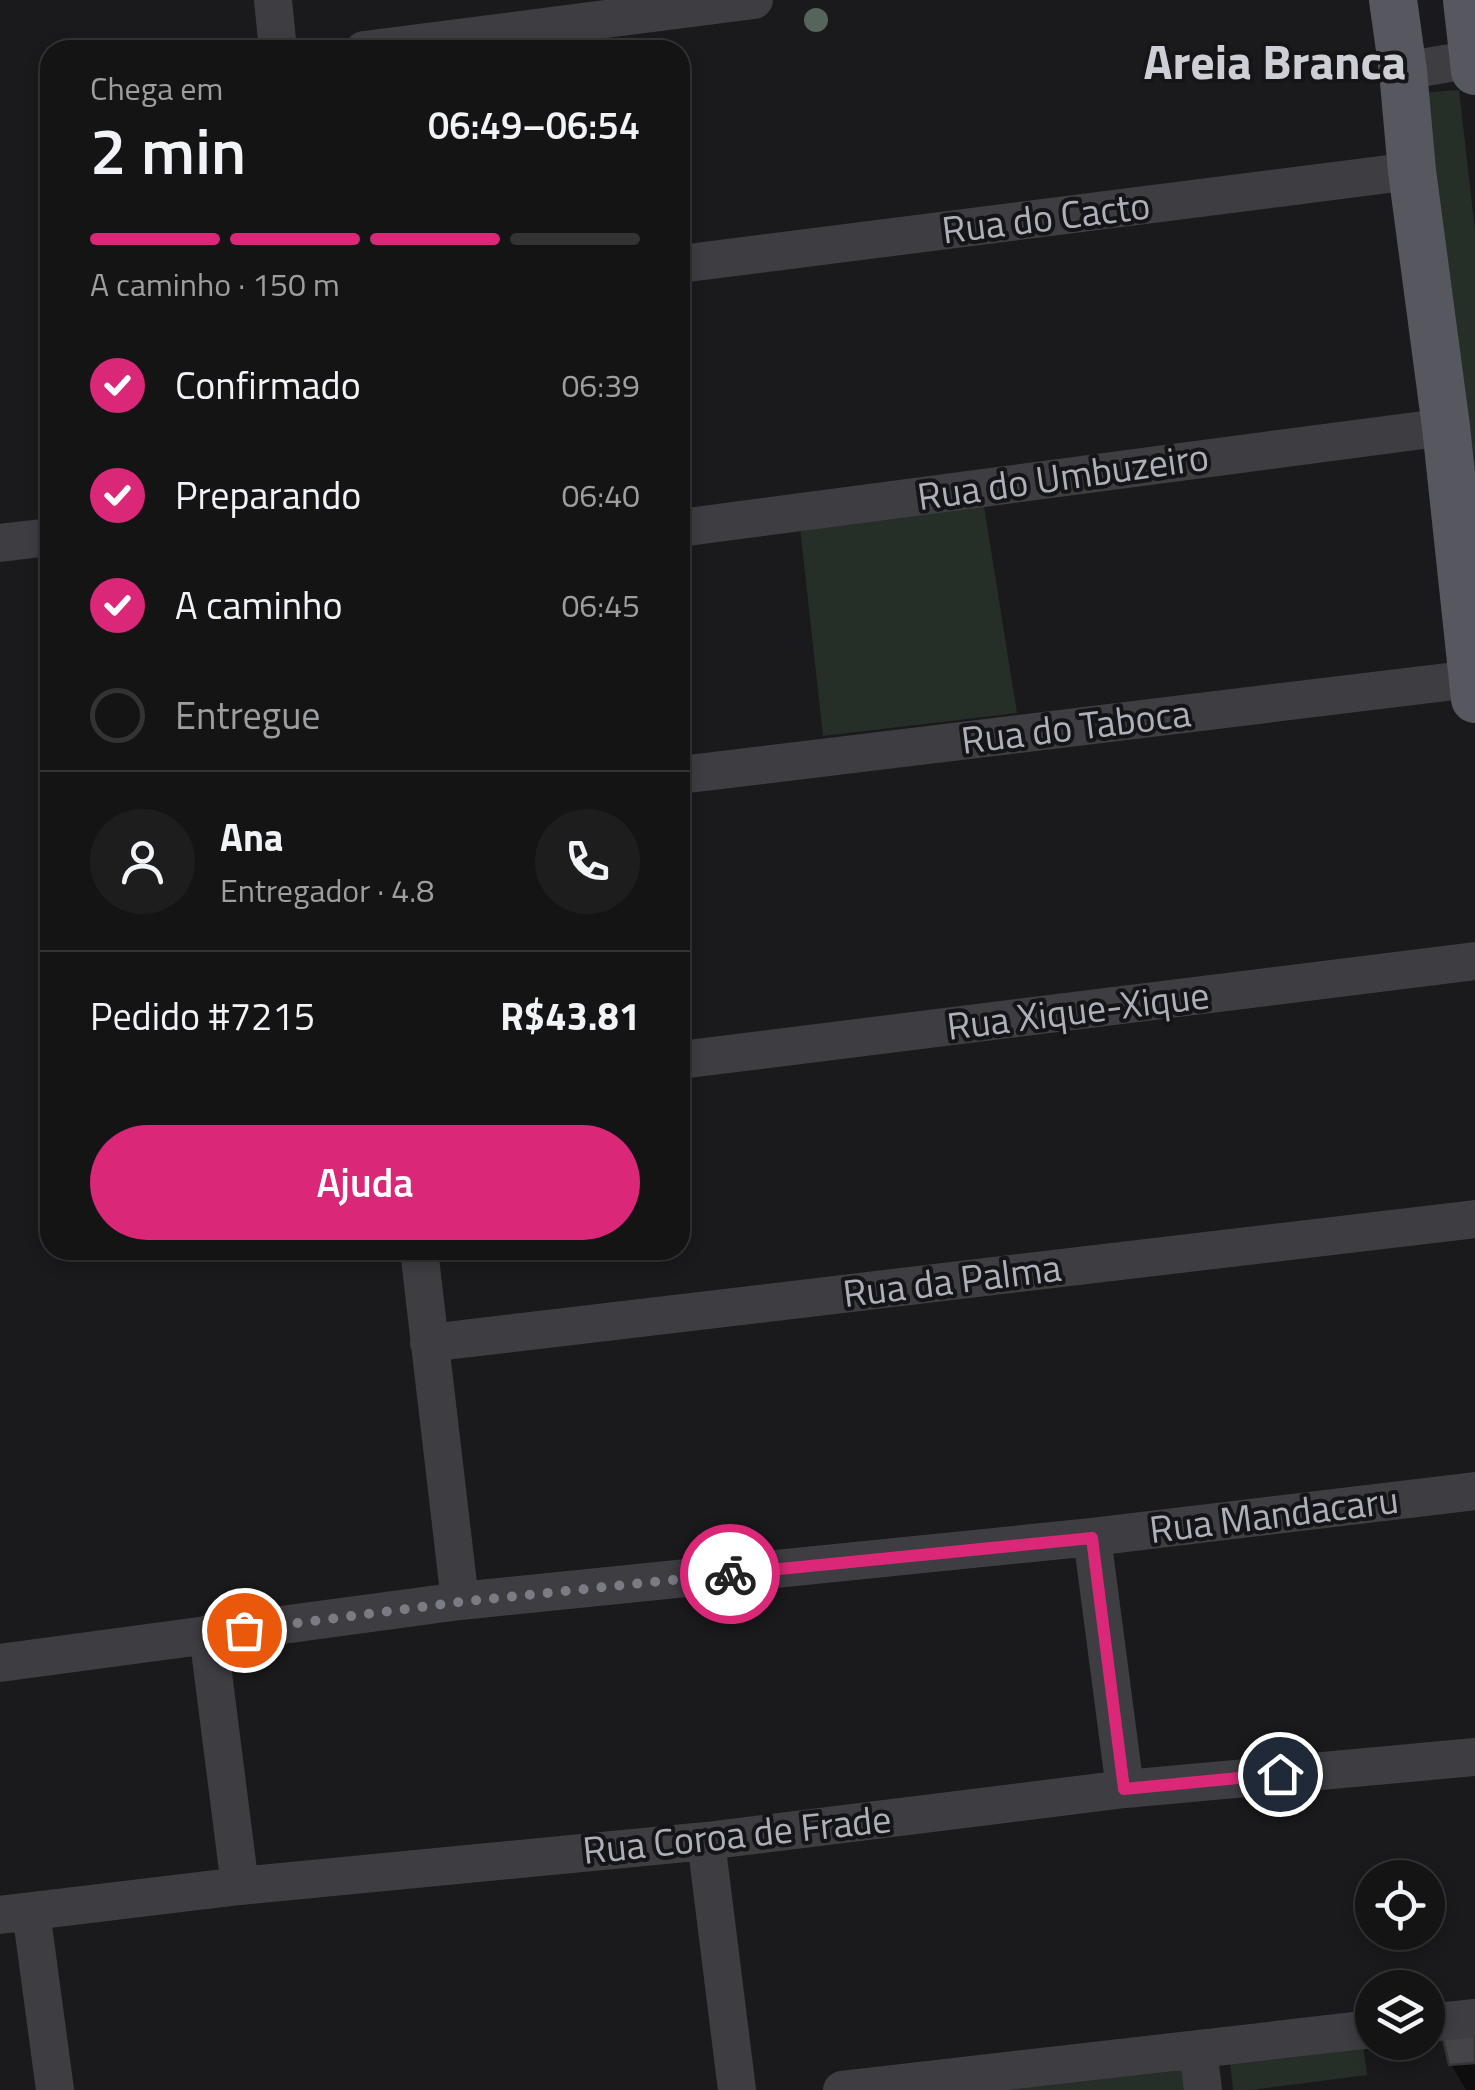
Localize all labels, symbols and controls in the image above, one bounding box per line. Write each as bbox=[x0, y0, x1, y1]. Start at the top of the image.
district label: Areia Branca bbox=[1144, 25, 1406, 98]
text: Chega em bbox=[90, 64, 223, 112]
text: 06:49–06:54 bbox=[428, 96, 640, 154]
text: 2 min bbox=[90, 100, 246, 199]
street label: Rua do Cacto bbox=[939, 175, 1153, 259]
text: A caminho · 150 m bbox=[90, 260, 340, 308]
text: Confirmado bbox=[175, 356, 361, 414]
icon: check bbox=[90, 358, 145, 413]
text: 06:39 bbox=[561, 361, 640, 409]
street label: Rua do Umbuzeiro bbox=[914, 427, 1212, 525]
text: Preparando bbox=[175, 466, 361, 524]
icon: check bbox=[90, 468, 145, 523]
text: 06:40 bbox=[561, 471, 640, 519]
text: A caminho bbox=[175, 576, 343, 634]
icon: check bbox=[90, 578, 145, 633]
text: 06:45 bbox=[561, 581, 640, 629]
street label: Rua do Taboca bbox=[958, 683, 1194, 769]
text: Entregue bbox=[175, 686, 321, 744]
text: Ana bbox=[220, 808, 283, 866]
button: person bbox=[90, 809, 195, 914]
button: phone bbox=[535, 809, 640, 914]
text: Entregador · 4.8 bbox=[220, 866, 434, 914]
street label: Rua Xique-Xique bbox=[943, 965, 1212, 1055]
text: Pedido #7215 bbox=[90, 987, 315, 1045]
text: R$43.81 bbox=[500, 987, 640, 1045]
button: Ajuda bbox=[90, 1125, 640, 1240]
street label: Rua da Palma bbox=[839, 1238, 1064, 1322]
street label: Rua Mandacaru bbox=[1146, 1470, 1402, 1558]
courier bbox=[680, 1524, 780, 1624]
icon: bike bbox=[703, 1547, 758, 1602]
pin bbox=[202, 1588, 287, 1673]
icon: bag bbox=[217, 1603, 272, 1658]
pin bbox=[1238, 1732, 1323, 1817]
icon: home bbox=[1253, 1747, 1308, 1802]
street label: Rua Coroa de Frade bbox=[580, 1789, 894, 1879]
map controls bbox=[1355, 1860, 1445, 2060]
button: locate bbox=[1355, 1860, 1445, 1950]
button: layers bbox=[1355, 1970, 1445, 2060]

